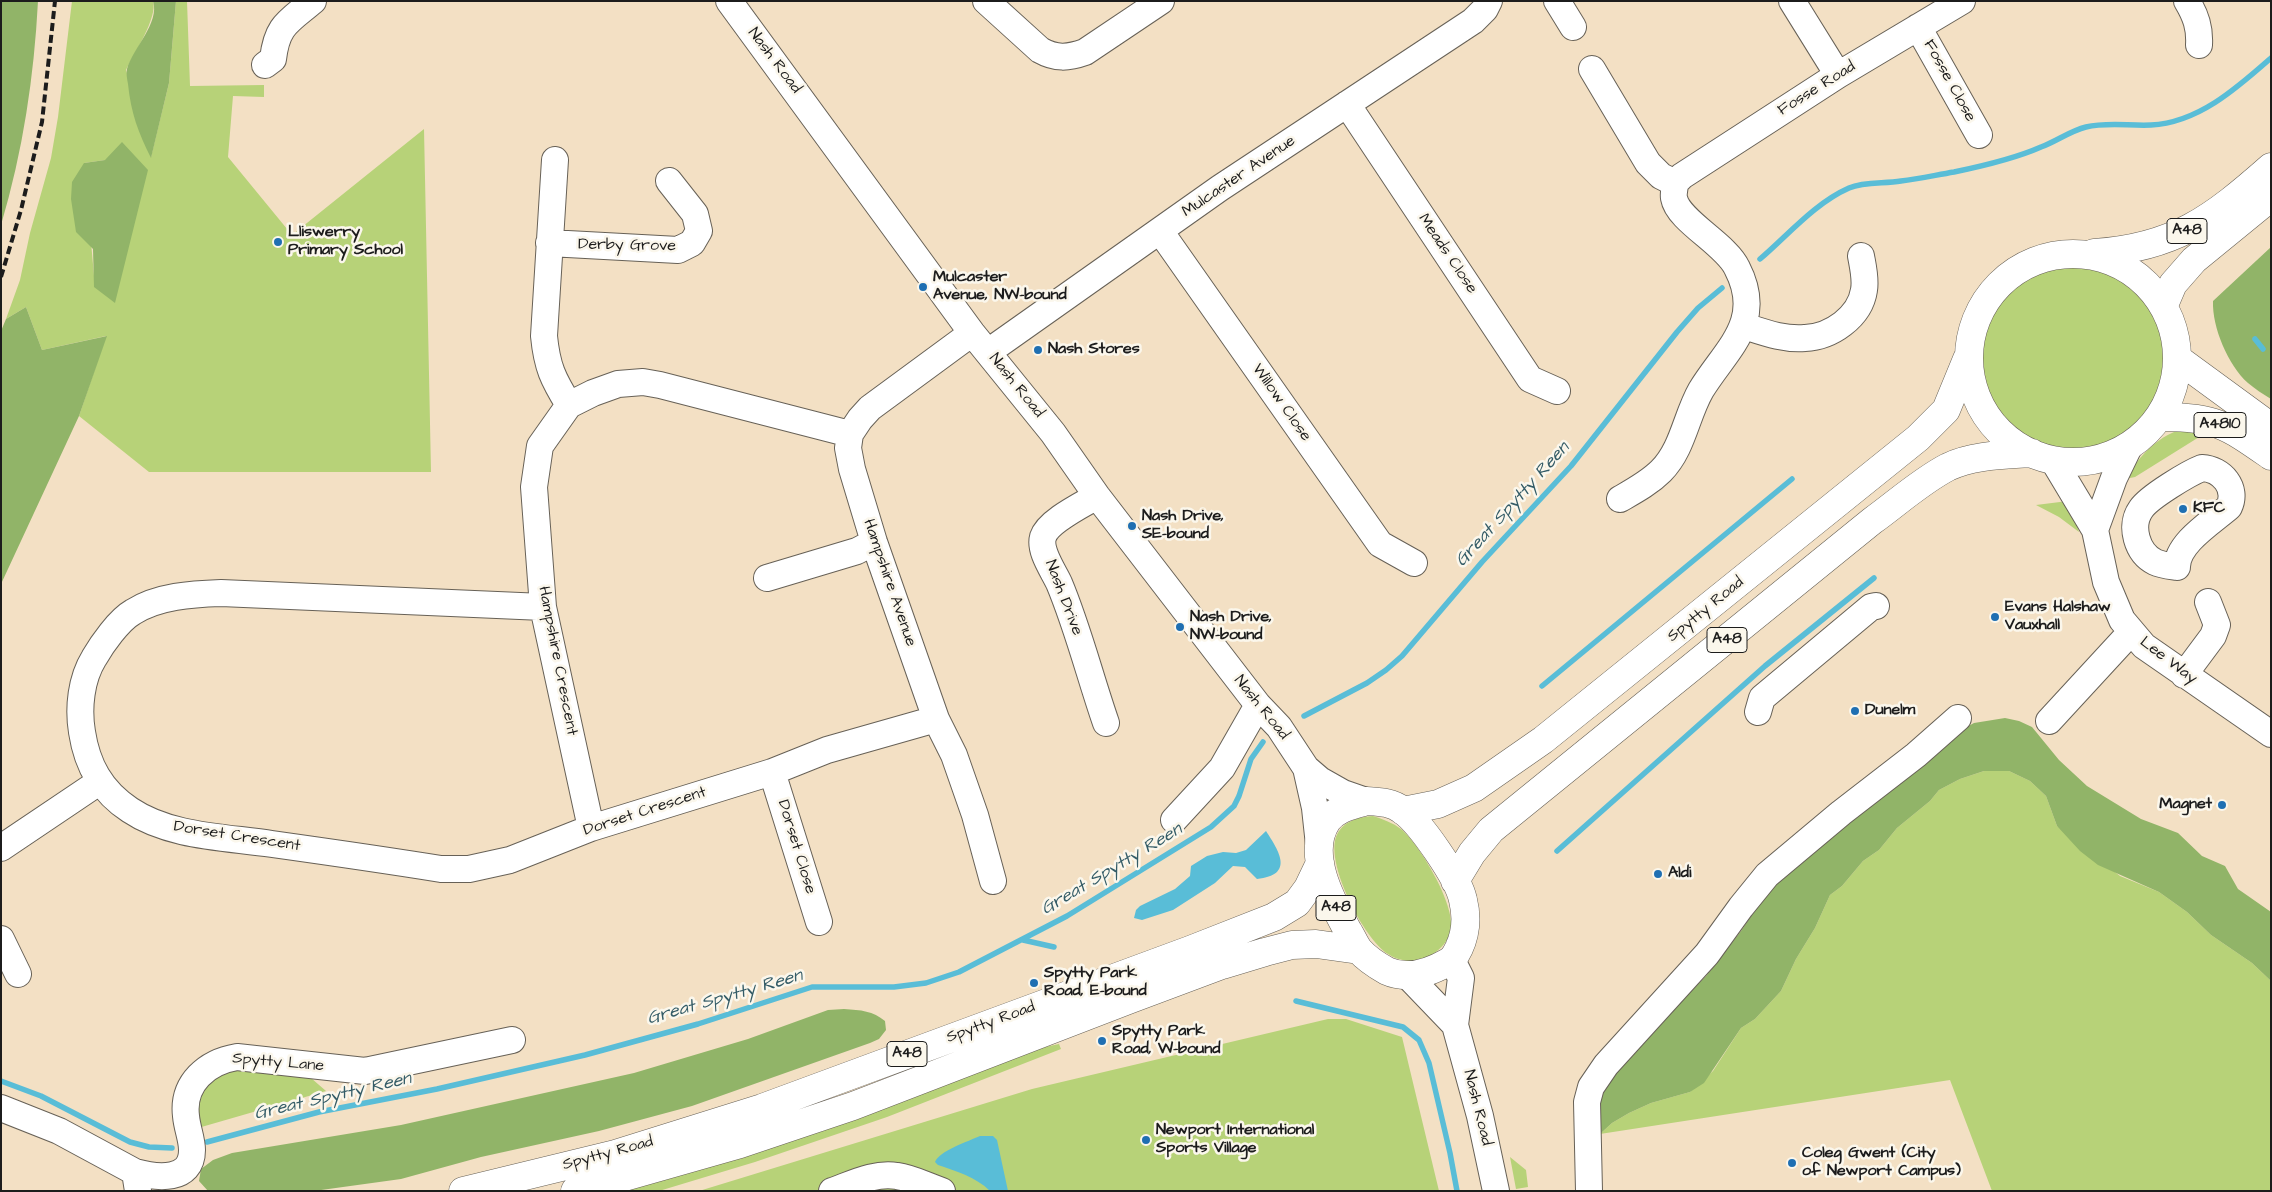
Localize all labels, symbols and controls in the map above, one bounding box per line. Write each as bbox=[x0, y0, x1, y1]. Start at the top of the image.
street label: Nash Road bbox=[743, 24, 805, 98]
street label: Fosse Close bbox=[1919, 37, 1979, 125]
street label: Fosse Road bbox=[1775, 58, 1859, 120]
street label: Mulcaster Avenue bbox=[1179, 132, 1299, 222]
street label: Meads Close bbox=[1413, 210, 1481, 298]
road number: A48 bbox=[2167, 218, 2207, 244]
place label: Lliswerry Primary School bbox=[288, 223, 403, 261]
marker: Lliswerry Primary School bbox=[272, 236, 284, 248]
street label: Derby Grove bbox=[578, 236, 676, 256]
place label: Mulcaster Avenue, NW-bound bbox=[933, 268, 1067, 306]
marker: Mulcaster Avenue, NW-bound bbox=[917, 281, 929, 293]
place label: Nash Stores bbox=[1048, 340, 1140, 360]
marker: Nash Stores bbox=[1032, 344, 1044, 356]
street label: Nash Road bbox=[984, 350, 1048, 422]
street label: Willow Close bbox=[1247, 360, 1315, 446]
road number: A4810 bbox=[2194, 412, 2246, 438]
water label: Great Spytty Reen bbox=[1451, 438, 1575, 572]
place label: KFC bbox=[2193, 499, 2225, 519]
marker: KFC bbox=[2177, 503, 2189, 515]
place label: Nash Drive, SE-bound bbox=[1142, 507, 1224, 545]
street label: Hampshire Avenue bbox=[858, 517, 920, 649]
marker: Nash Drive, SE-bound bbox=[1126, 520, 1138, 532]
street label: Nash Drive bbox=[1040, 558, 1086, 638]
street label: Spytty Road bbox=[1664, 573, 1748, 647]
street label: Hampshire Crescent bbox=[533, 585, 581, 737]
place label: Evans Halshaw Vauxhall bbox=[2005, 598, 2111, 636]
place label: Nash Drive, NW-bound bbox=[1190, 608, 1272, 646]
marker: Evans Halshaw Vauxhall bbox=[1989, 611, 2001, 623]
marker: Nash Drive, NW-bound bbox=[1174, 621, 1186, 633]
road number: A48 bbox=[1707, 628, 1747, 652]
street label: Lee Way bbox=[2136, 633, 2200, 689]
street label: Nash Road bbox=[1229, 672, 1293, 744]
place label: Dunelm bbox=[1865, 701, 1915, 721]
marker: Dunelm bbox=[1849, 705, 1861, 717]
street label: Dorset Crescent bbox=[581, 783, 709, 841]
place label: Magnet bbox=[2159, 795, 2212, 815]
street label: Dorset Close bbox=[773, 798, 819, 896]
marker: Magnet bbox=[2216, 799, 2228, 811]
street label: Dorset Crescent bbox=[172, 818, 302, 856]
water label: Great Spytty Reen bbox=[1038, 819, 1186, 921]
place label: Aldi bbox=[1668, 864, 1691, 884]
marker: Aldi bbox=[1652, 868, 1664, 880]
road number: A48 bbox=[1316, 896, 1356, 920]
place label: Spytty Park Road, E-bound bbox=[1044, 964, 1147, 1002]
water label: Great Spytty Reen bbox=[645, 966, 805, 1030]
marker: Spytty Park Road, E-bound bbox=[1028, 977, 1040, 989]
street label: Spytty Road bbox=[944, 998, 1038, 1048]
place label: Spytty Park Road, W-bound bbox=[1112, 1022, 1220, 1060]
marker: Spytty Park Road, W-bound bbox=[1096, 1035, 1108, 1047]
road number: A48 bbox=[887, 1042, 927, 1066]
street label: Spytty Lane bbox=[231, 1049, 325, 1077]
water label: Great Spytty Reen bbox=[253, 1068, 413, 1126]
street label: Nash Road bbox=[1458, 1068, 1496, 1148]
place label: Newport International Sports Village bbox=[1156, 1121, 1314, 1159]
street label: Spytty Road bbox=[561, 1133, 655, 1175]
marker: Newport International Sports Village bbox=[1140, 1134, 1152, 1146]
place label: Coleg Gwent (City of Newport Campus) bbox=[1802, 1144, 1961, 1182]
marker: Coleg Gwent (City of Newport Campus) bbox=[1786, 1157, 1798, 1169]

